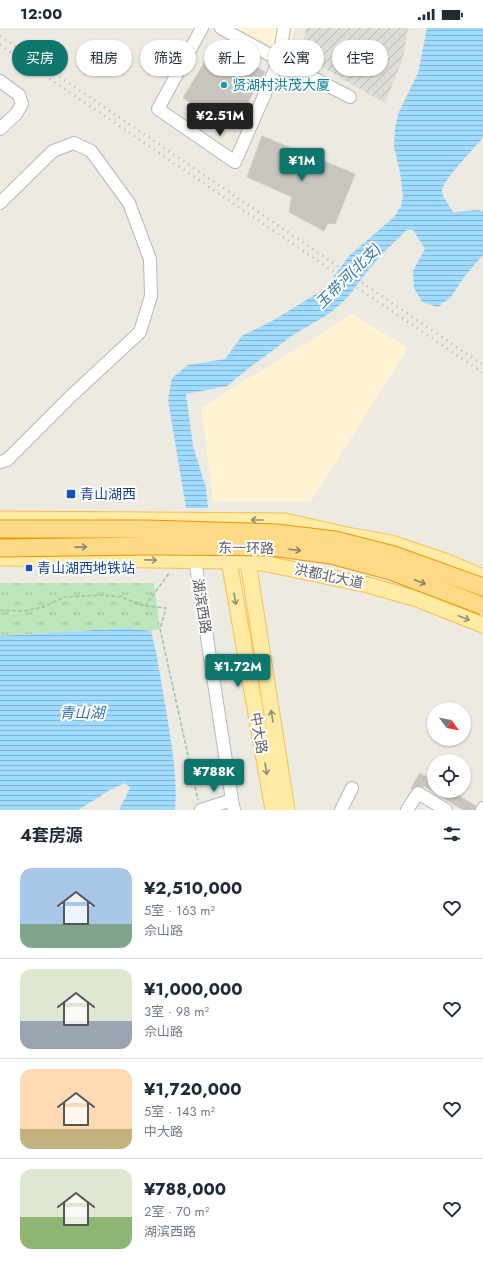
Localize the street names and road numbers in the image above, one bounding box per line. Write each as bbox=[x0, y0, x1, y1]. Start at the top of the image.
street label: 东一环路 bbox=[218, 538, 274, 558]
street label: 洪都北大道 bbox=[293, 559, 365, 593]
street label: 湖滨西路 bbox=[188, 577, 216, 635]
street label: 中大路 bbox=[246, 711, 272, 755]

